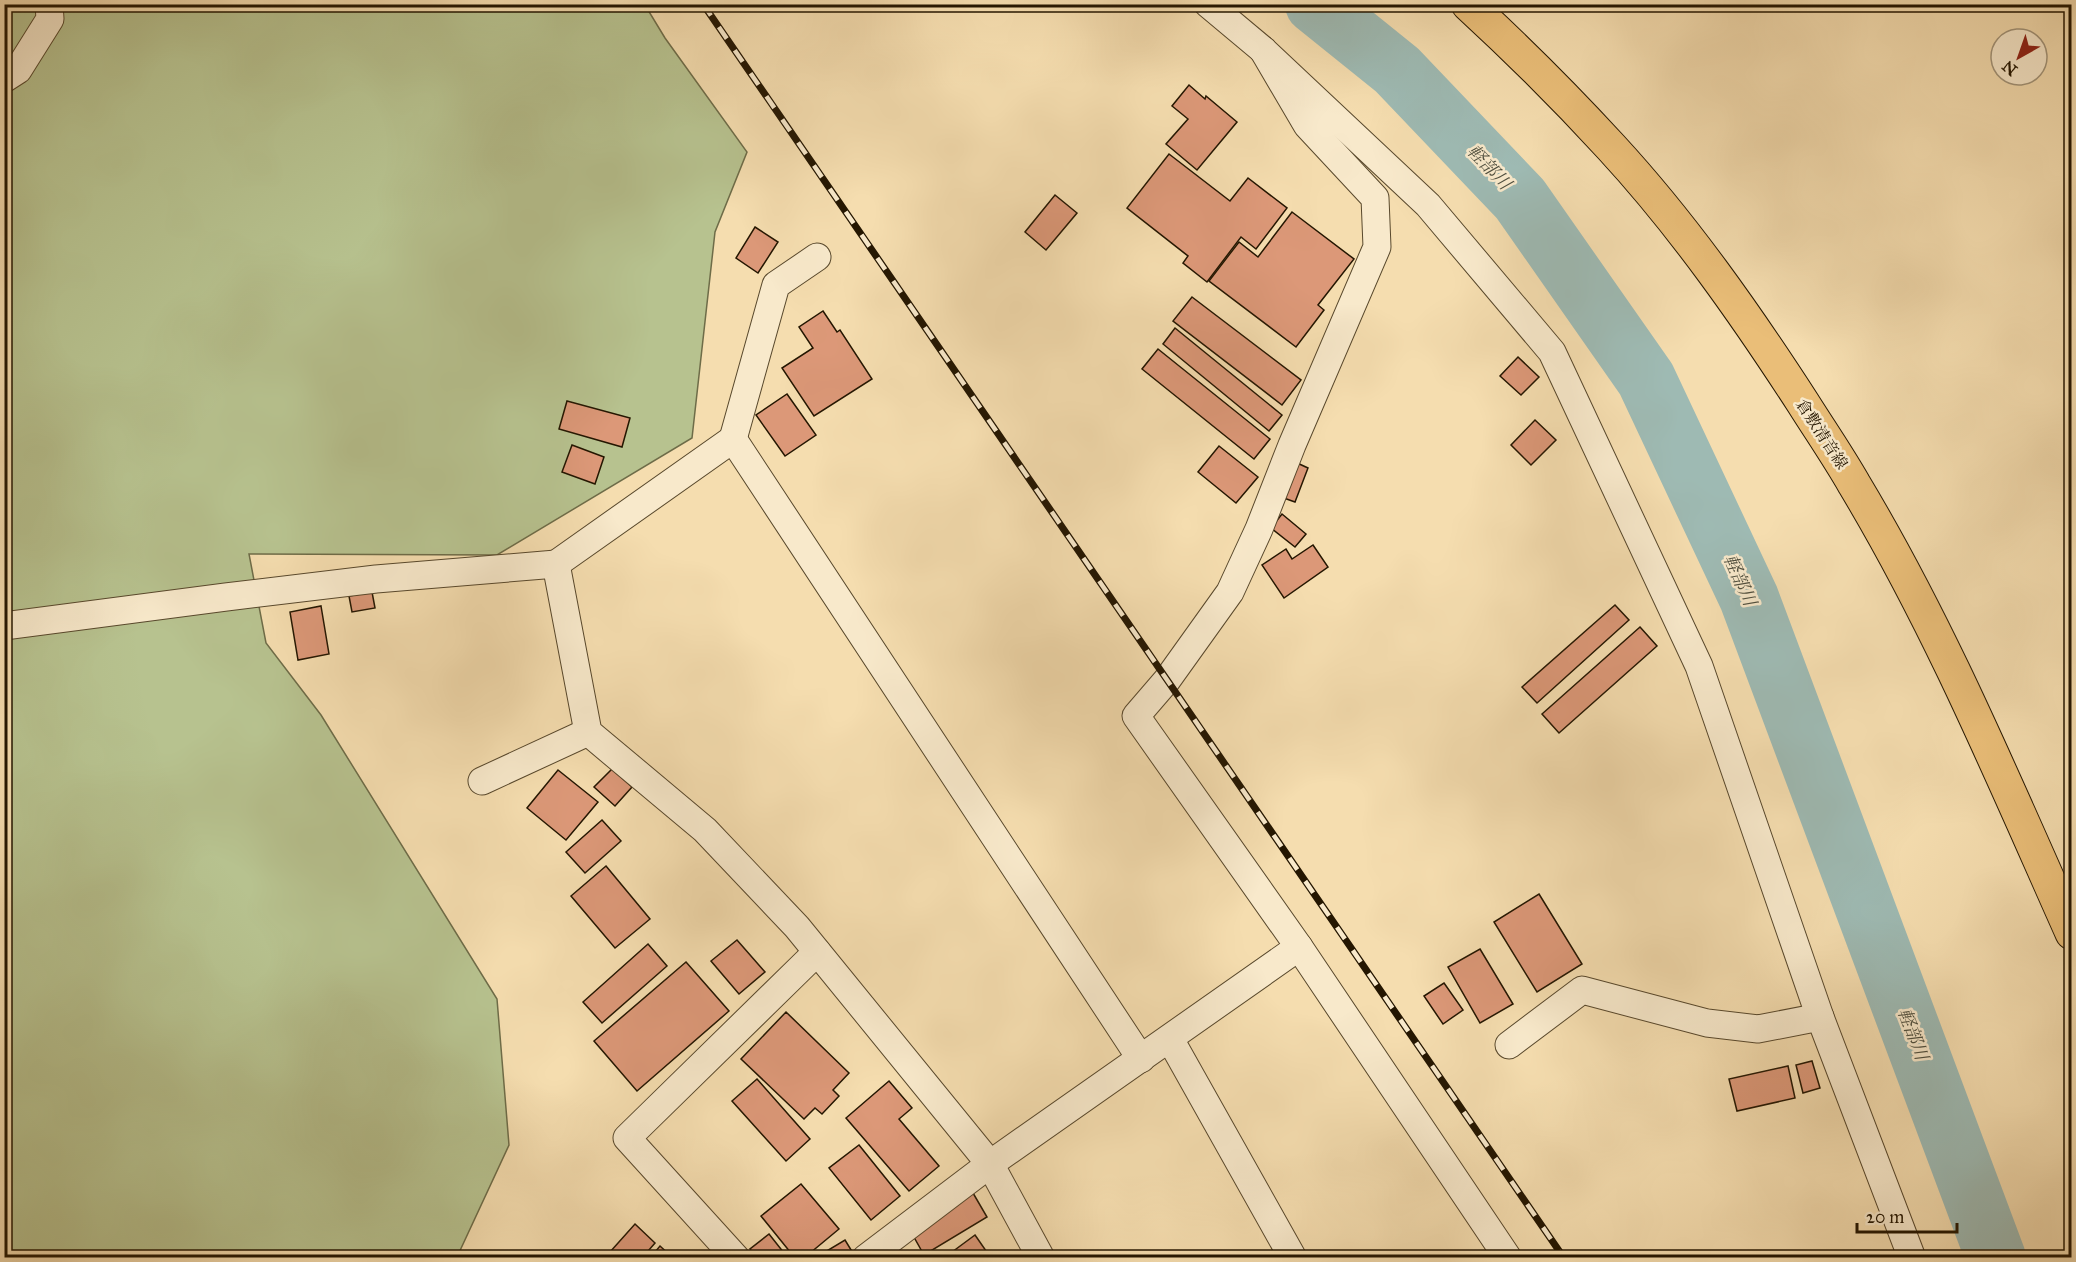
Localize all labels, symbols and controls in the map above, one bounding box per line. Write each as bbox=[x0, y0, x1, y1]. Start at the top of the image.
north arrow bbox=[1989, 27, 2049, 87]
text: N bbox=[1998, 56, 2021, 80]
water label: 軽部川 bbox=[1462, 140, 1517, 196]
street label: 倉敷清音線 bbox=[1792, 395, 1852, 473]
water label: 軽部川 bbox=[1719, 551, 1762, 611]
water label: 軽部川 bbox=[1893, 1005, 1934, 1065]
scale bar bbox=[1857, 1196, 1958, 1234]
text: 20 m bbox=[1866, 1206, 1904, 1228]

